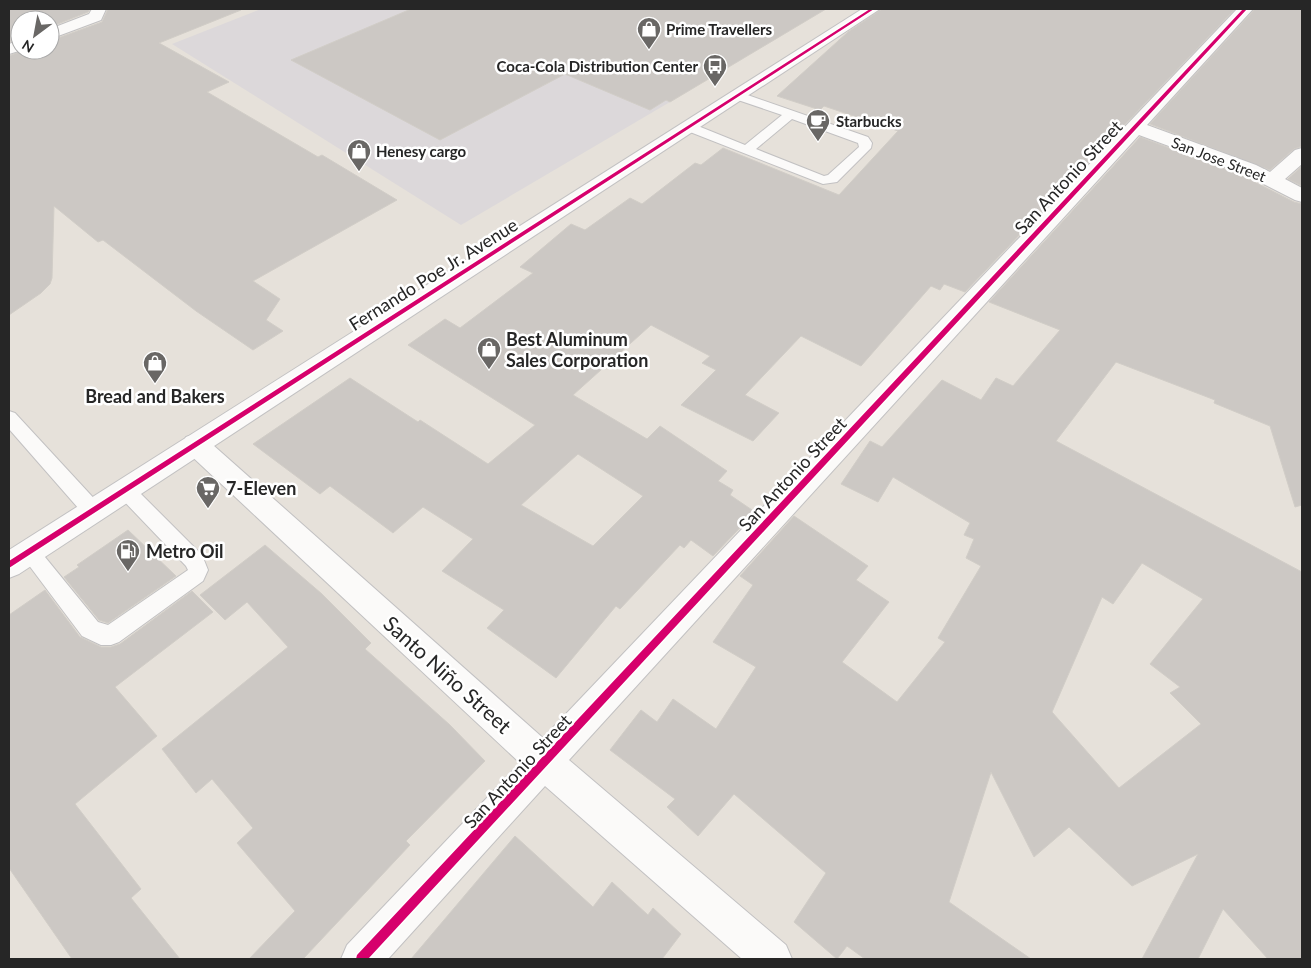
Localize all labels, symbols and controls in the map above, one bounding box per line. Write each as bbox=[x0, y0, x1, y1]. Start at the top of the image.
north arrow bbox=[10, 10, 60, 60]
shop icon: Prime Travellers bbox=[636, 16, 662, 50]
place label: Prime Travellers bbox=[666, 20, 772, 38]
text: N bbox=[19, 36, 37, 57]
bus stop icon: Coca-Cola Distribution Center bbox=[702, 53, 728, 87]
place label: Coca-Cola Distribution Center bbox=[497, 57, 698, 75]
cafe icon: Starbucks bbox=[805, 108, 831, 142]
place label: Starbucks bbox=[836, 112, 902, 130]
street label: San Antonio Street bbox=[1010, 115, 1127, 239]
street label: San Jose Street bbox=[1169, 133, 1269, 185]
shop icon: Henesy cargo bbox=[346, 138, 372, 172]
place label: Henesy cargo bbox=[376, 142, 467, 160]
street label: Fernando Poe Jr. Avenue bbox=[345, 213, 521, 335]
place label: Best Aluminum Sales Corporation bbox=[506, 328, 648, 371]
shop icon: Best Aluminum Sales Corporation bbox=[476, 336, 502, 370]
shop icon: Bread and Bakers bbox=[142, 350, 168, 384]
place label: Bread and Bakers bbox=[85, 385, 225, 407]
street label: San Antonio Street bbox=[734, 412, 851, 536]
supermarket icon: 7-Eleven bbox=[195, 475, 221, 509]
place label: 7-Eleven bbox=[226, 477, 296, 499]
fuel station icon: Metro Oil bbox=[115, 538, 141, 572]
place label: Metro Oil bbox=[146, 540, 224, 562]
street label: Santo Niño Street bbox=[379, 610, 517, 738]
street label: San Antonio Street bbox=[459, 709, 576, 833]

